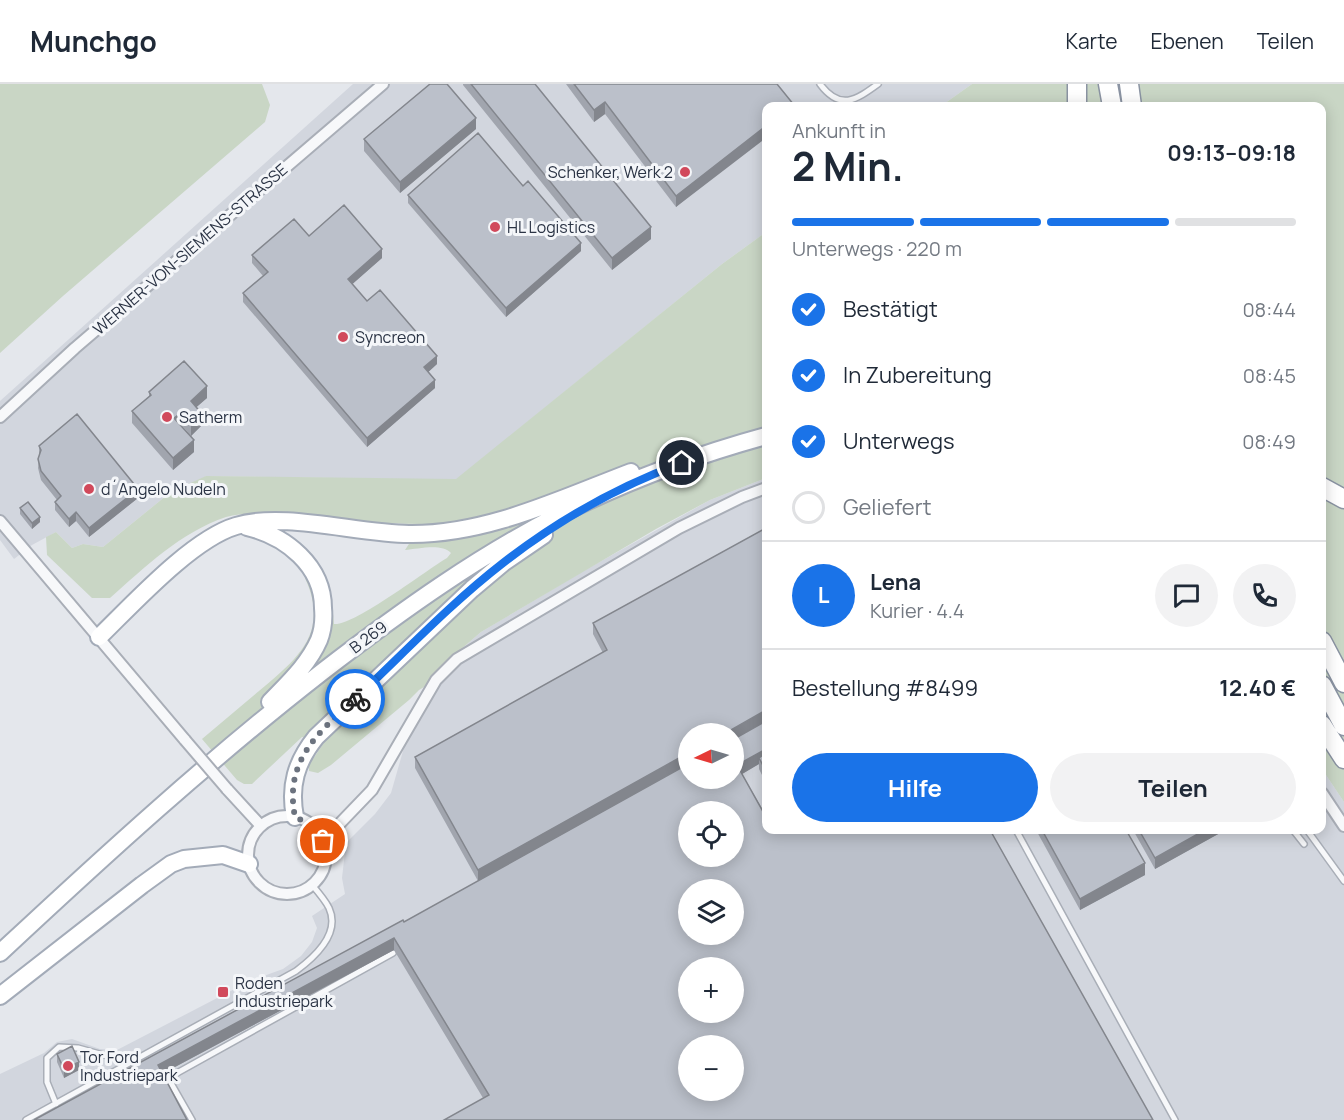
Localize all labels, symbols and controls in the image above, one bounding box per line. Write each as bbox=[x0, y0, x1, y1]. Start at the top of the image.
text: Munchgo bbox=[30, 22, 157, 60]
text: Karte bbox=[1065, 27, 1117, 55]
text: Ebenen bbox=[1150, 27, 1224, 55]
text: Teilen bbox=[1257, 27, 1314, 55]
text: Ankunft in bbox=[792, 117, 886, 144]
text: 09:13–09:18 bbox=[1167, 138, 1296, 168]
text: 2 Min. bbox=[792, 139, 904, 193]
street label: WERNER-VON-SIEMENS-STRASSE bbox=[88, 158, 292, 340]
place label: Schenker, Werk 2 bbox=[548, 161, 673, 183]
marker: Schenker, Werk 2 bbox=[678, 165, 692, 179]
place label: HL Logistics bbox=[507, 216, 595, 238]
marker: HL Logistics bbox=[488, 220, 502, 234]
text: Unterwegs · 220 m bbox=[792, 235, 962, 262]
icon: check bbox=[792, 293, 825, 326]
text: Bestätigt bbox=[843, 294, 938, 324]
text: 08:44 bbox=[1242, 296, 1296, 323]
place label: Syncreon bbox=[355, 326, 425, 348]
marker: Syncreon bbox=[336, 330, 350, 344]
icon: check bbox=[792, 359, 825, 392]
text: In Zubereitung bbox=[843, 360, 992, 390]
text: 08:45 bbox=[1243, 362, 1296, 389]
place label: Satherm bbox=[179, 406, 242, 428]
marker: Satherm bbox=[160, 410, 174, 424]
icon: check bbox=[792, 425, 825, 458]
text: Unterwegs bbox=[843, 426, 955, 456]
text: 08:49 bbox=[1242, 428, 1296, 455]
pin bbox=[656, 437, 707, 488]
icon: home bbox=[665, 446, 698, 479]
place label: d´Angelo Nudeln bbox=[101, 478, 226, 500]
marker: d´Angelo Nudeln bbox=[82, 482, 96, 496]
text: Geliefert bbox=[843, 492, 931, 522]
button: chat bbox=[1155, 564, 1218, 627]
button: phone bbox=[1233, 564, 1296, 627]
text: Lena bbox=[870, 567, 921, 597]
text: L bbox=[818, 580, 829, 610]
text: Kurier · 4.4 bbox=[870, 597, 965, 624]
street label: B 269 bbox=[345, 616, 391, 658]
courier bbox=[325, 669, 385, 729]
text: Bestellung #8499 bbox=[792, 673, 978, 703]
text: 12.40 € bbox=[1219, 673, 1296, 703]
icon: bike bbox=[339, 683, 372, 716]
north arrow bbox=[678, 723, 744, 789]
map controls bbox=[678, 723, 744, 1101]
button: Hilfe bbox=[792, 753, 1038, 822]
button: Teilen bbox=[1050, 753, 1296, 822]
button: locate bbox=[678, 801, 744, 867]
pin bbox=[297, 815, 348, 866]
icon: bag bbox=[306, 824, 339, 857]
button: layers bbox=[678, 879, 744, 945]
button: + bbox=[678, 957, 744, 1023]
place label: Roden Industriepark bbox=[235, 972, 334, 1012]
marker: Roden Industriepark bbox=[216, 985, 230, 999]
button: − bbox=[678, 1035, 744, 1101]
place label: Tor Ford Industriepark bbox=[80, 1046, 179, 1086]
marker: Tor Ford Industriepark bbox=[61, 1059, 75, 1073]

